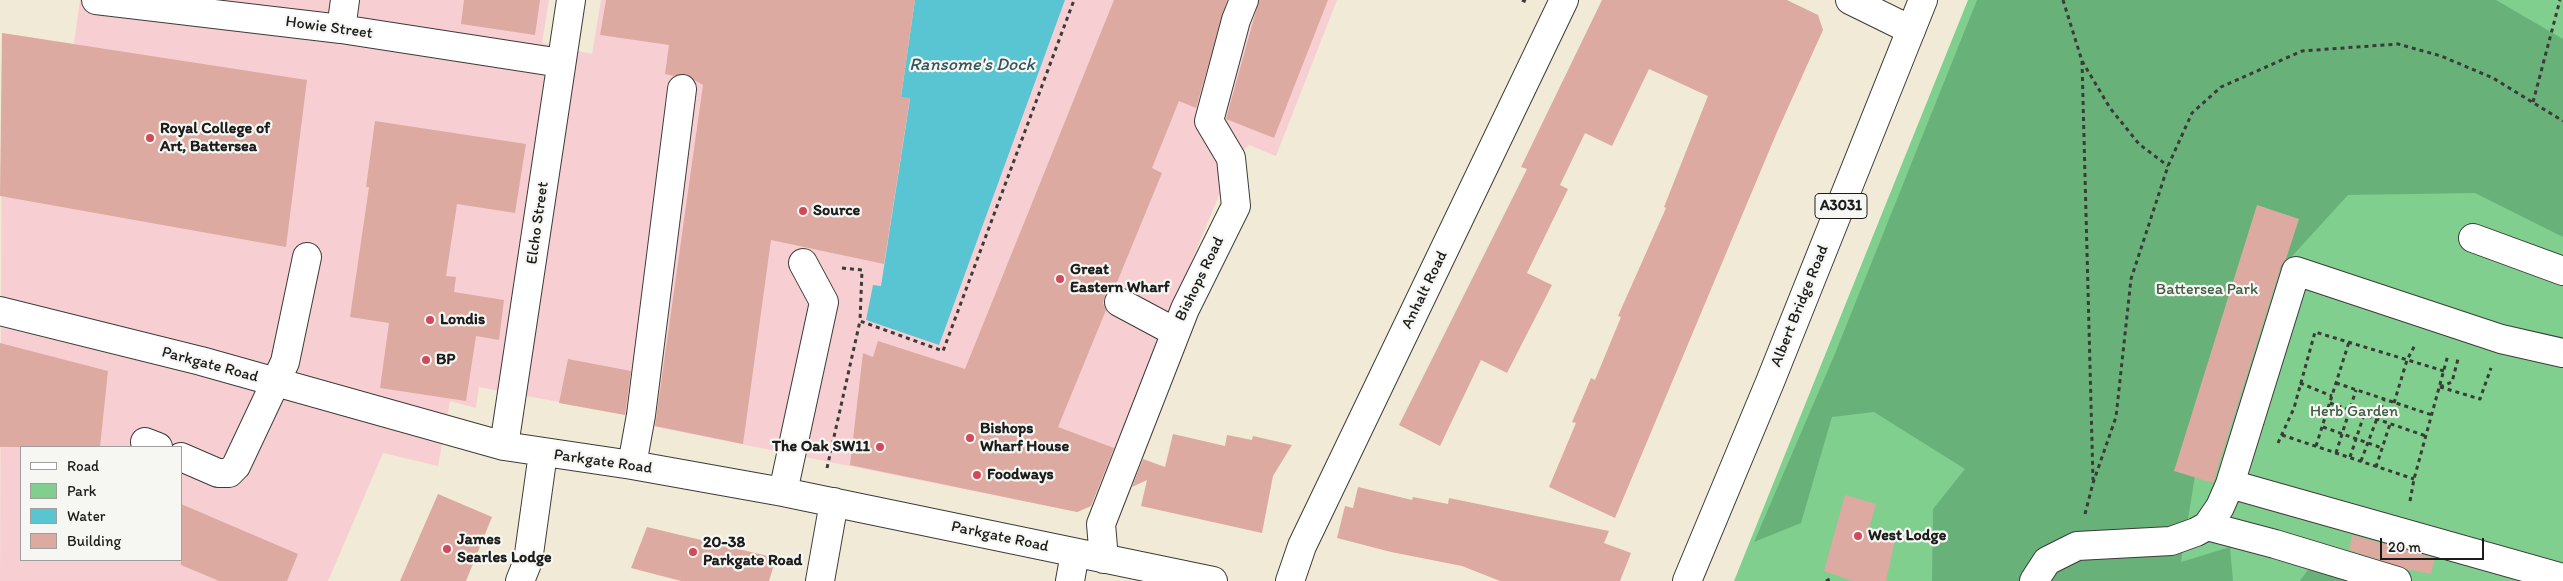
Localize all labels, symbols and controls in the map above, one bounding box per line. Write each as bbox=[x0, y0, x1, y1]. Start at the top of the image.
street label: Howie Street bbox=[284, 12, 374, 44]
water label: Ransome's Dock bbox=[909, 54, 1035, 76]
place label: Royal College of Art, Battersea bbox=[160, 119, 270, 157]
marker: Royal College of Art, Battersea bbox=[144, 132, 156, 144]
street label: Elcho Street bbox=[523, 180, 553, 266]
road number: A3031 bbox=[1815, 194, 1867, 218]
place label: Source bbox=[813, 201, 860, 221]
marker: Source bbox=[797, 205, 809, 217]
street label: Bishops Road bbox=[1171, 234, 1229, 324]
street label: Albert Bridge Road bbox=[1767, 242, 1833, 370]
street label: Anhalt Road bbox=[1398, 248, 1452, 332]
place label: Great Eastern Wharf bbox=[1070, 260, 1170, 298]
marker: Great Eastern Wharf bbox=[1054, 273, 1066, 285]
park label: Battersea Park bbox=[2156, 280, 2258, 300]
place label: Londis bbox=[440, 310, 485, 330]
marker: Londis bbox=[424, 314, 436, 326]
street label: Parkgate Road bbox=[160, 343, 260, 387]
place label: BP bbox=[436, 350, 455, 370]
marker: BP bbox=[420, 354, 432, 366]
park label: Herb Garden bbox=[2310, 402, 2398, 422]
place label: Bishops Wharf House bbox=[980, 419, 1069, 457]
marker: Bishops Wharf House bbox=[964, 432, 976, 444]
place label: The Oak SW11 bbox=[772, 437, 870, 457]
marker: The Oak SW11 bbox=[874, 441, 886, 453]
legend bbox=[20, 446, 182, 561]
street label: Parkgate Road bbox=[552, 446, 654, 478]
text: Road bbox=[67, 457, 99, 475]
place label: Foodways bbox=[987, 465, 1054, 485]
marker: Foodways bbox=[971, 469, 983, 481]
text: Park bbox=[67, 482, 97, 500]
text: Water bbox=[67, 507, 105, 525]
street label: Parkgate Road bbox=[949, 517, 1051, 557]
place label: West Lodge bbox=[1868, 526, 1946, 546]
scale bar bbox=[2383, 528, 2487, 560]
place label: James Searles Lodge bbox=[457, 530, 552, 568]
marker: West Lodge bbox=[1852, 530, 1864, 542]
text: Building bbox=[67, 532, 121, 550]
place label: 20-38 Parkgate Road bbox=[703, 533, 802, 571]
text: 20 m bbox=[2388, 538, 2421, 556]
marker: James Searles Lodge bbox=[441, 543, 453, 555]
marker: 20-38 Parkgate Road bbox=[687, 546, 699, 558]

